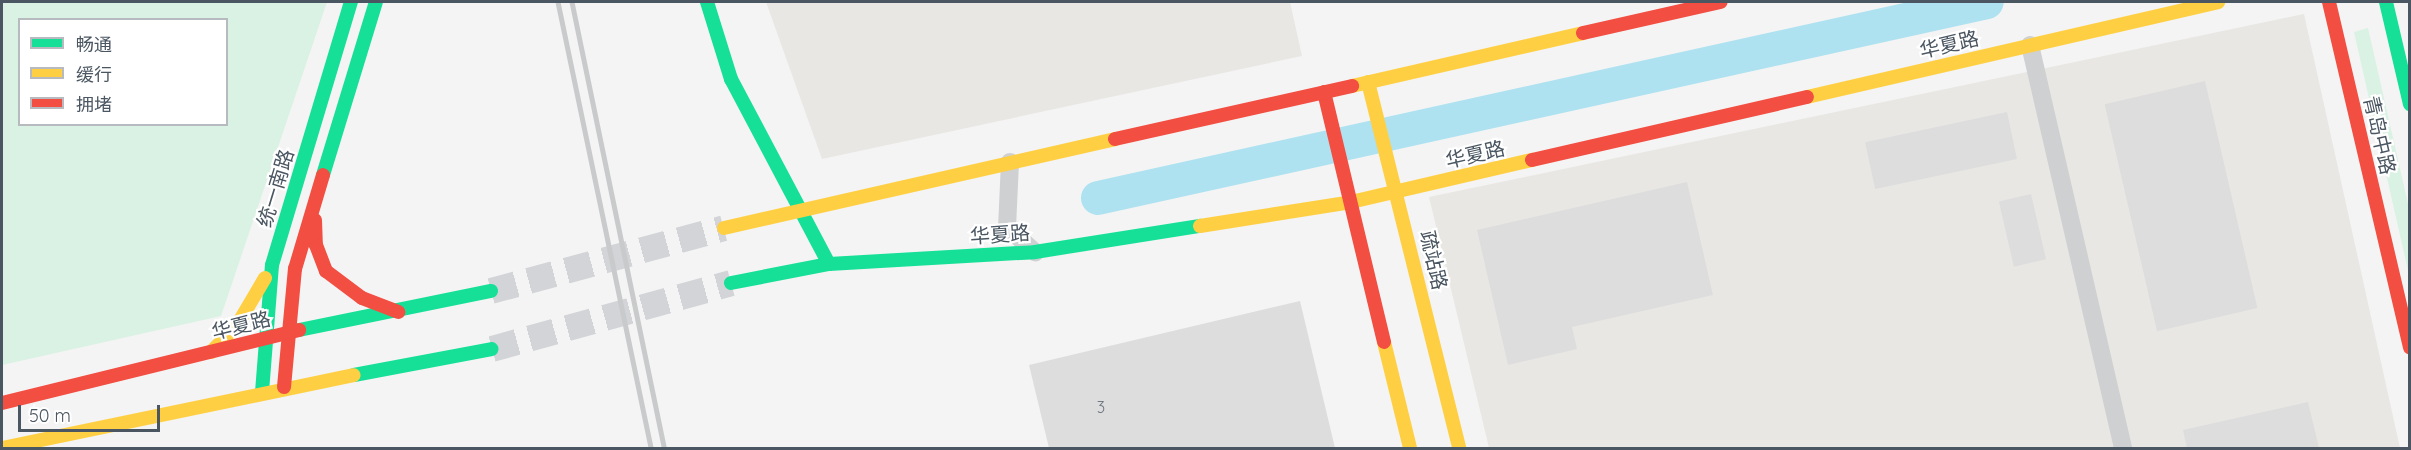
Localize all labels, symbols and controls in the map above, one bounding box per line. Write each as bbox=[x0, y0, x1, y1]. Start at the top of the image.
legend bbox=[18, 18, 228, 126]
street label: 华夏路 bbox=[1917, 26, 1981, 62]
text: 畅通 bbox=[76, 33, 112, 56]
text: 缓行 bbox=[76, 63, 112, 86]
text: 拥堵 bbox=[76, 93, 112, 116]
street label: 青岛中路 bbox=[2359, 93, 2401, 177]
street label: 华夏路 bbox=[1443, 136, 1507, 172]
street label: 统一南路 bbox=[252, 146, 298, 230]
street label: 华夏路 bbox=[969, 220, 1031, 248]
street label: 疏站路 bbox=[1416, 228, 1452, 292]
street label: 华夏路 bbox=[209, 306, 273, 344]
scale bar bbox=[21, 393, 164, 431]
house number: 3 bbox=[1097, 397, 1105, 417]
text: 50 m bbox=[29, 404, 71, 427]

